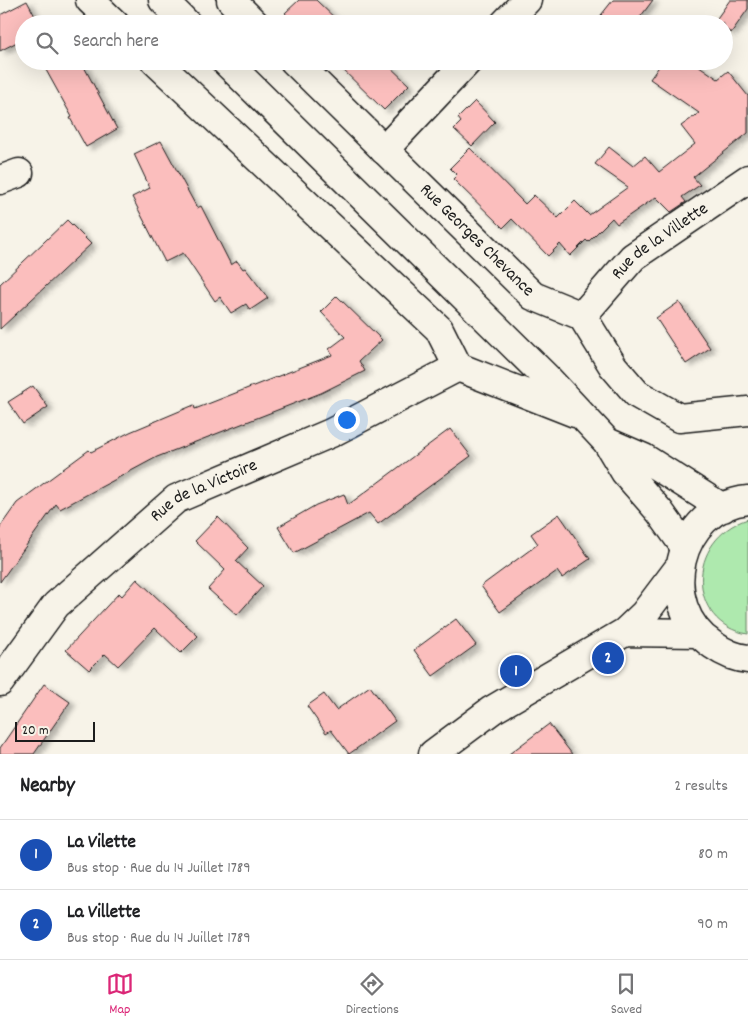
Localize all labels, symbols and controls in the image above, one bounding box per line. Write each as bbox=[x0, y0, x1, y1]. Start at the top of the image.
search box bbox=[15, 15, 733, 70]
icon: search bbox=[33, 29, 61, 57]
text: Search here bbox=[73, 29, 159, 56]
street label: Rue Georges Chevance bbox=[413, 178, 540, 303]
street label: Rue de la Villette bbox=[606, 197, 714, 285]
your location bbox=[334, 407, 360, 433]
street label: Rue de la Victoire bbox=[145, 453, 262, 528]
pin: 2 bbox=[592, 639, 624, 677]
pin: 1 bbox=[500, 652, 532, 690]
scale bar bbox=[15, 719, 95, 742]
text: 20 m bbox=[22, 721, 49, 741]
text: Nearby bbox=[20, 772, 75, 802]
text: 2 results bbox=[674, 775, 728, 798]
text: La Vilette bbox=[67, 830, 136, 857]
text: 1 bbox=[34, 843, 38, 866]
text: 80 m bbox=[698, 843, 728, 866]
text: Bus stop · Rue du 14 Juillet 1789 bbox=[67, 857, 251, 880]
text: La Villette bbox=[67, 900, 140, 927]
text: 2 bbox=[33, 913, 40, 936]
text: 90 m bbox=[697, 913, 728, 936]
text: Bus stop · Rue du 14 Juillet 1789 bbox=[67, 927, 251, 950]
tab: Map bbox=[106, 970, 134, 1020]
tab: Directions bbox=[346, 970, 399, 1020]
tab: Saved bbox=[611, 970, 642, 1020]

